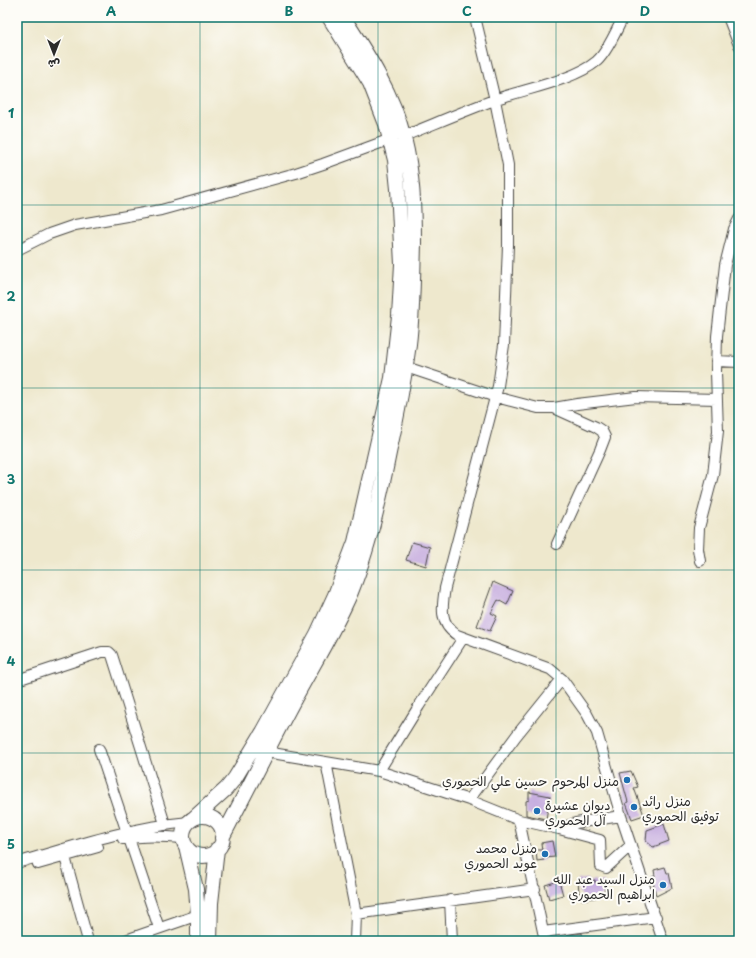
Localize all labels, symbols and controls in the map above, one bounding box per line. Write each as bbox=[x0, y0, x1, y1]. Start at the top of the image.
text: A bbox=[106, 1, 116, 20]
text: B bbox=[285, 1, 294, 20]
text: C bbox=[462, 1, 472, 20]
text: D bbox=[640, 1, 650, 20]
north arrow bbox=[34, 34, 74, 74]
text: ش bbox=[48, 56, 60, 73]
text: 1 bbox=[8, 103, 14, 122]
text: 2 bbox=[6, 286, 16, 305]
text: 3 bbox=[7, 469, 16, 488]
text: 4 bbox=[7, 651, 16, 670]
place label: منزل المرحوم حسين علي الحموري bbox=[442, 771, 619, 793]
marker: منزل المرحوم حسين علي الحموري bbox=[622, 775, 632, 785]
place label: منزل رائد توفيق الحموري bbox=[642, 791, 719, 826]
place label: ديوان عشيرة آل الحموري bbox=[545, 795, 611, 830]
marker: منزل رائد توفيق الحموري bbox=[629, 802, 639, 812]
marker: ديوان عشيرة آل الحموري bbox=[532, 806, 542, 816]
text: 5 bbox=[7, 834, 15, 853]
place label: منزل محمد عويد الحموري bbox=[464, 838, 537, 873]
marker: منزل محمد عويد الحموري bbox=[540, 849, 550, 859]
place label: منزل السيد عبد الله ابراهيم الحموري bbox=[553, 869, 655, 905]
marker: منزل السيد عبد الله ابراهيم الحموري bbox=[658, 880, 668, 890]

